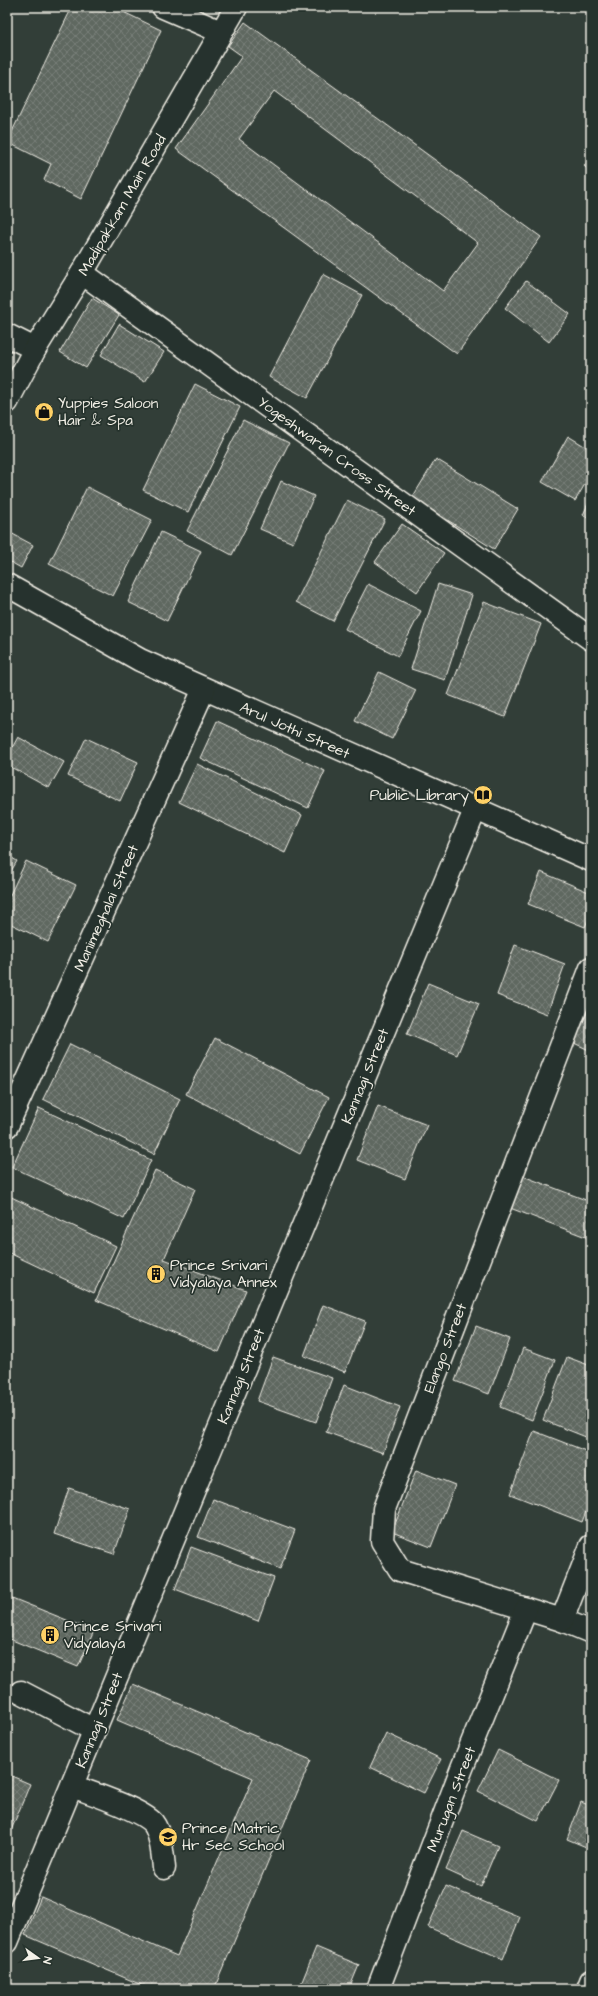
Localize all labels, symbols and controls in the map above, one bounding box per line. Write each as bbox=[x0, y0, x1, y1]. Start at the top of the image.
street label: Madipakkam Main Road bbox=[73, 130, 172, 280]
street label: Yogeshwaran Cross Street bbox=[253, 392, 420, 522]
place label: Yuppies Saloon Hair & Spa bbox=[58, 393, 159, 431]
shop icon: Yuppies Saloon Hair & Spa bbox=[33, 401, 55, 423]
street label: Arul Jothi Street bbox=[236, 697, 353, 764]
library icon: Public Library bbox=[472, 784, 494, 806]
place label: Public Library bbox=[370, 785, 469, 807]
street label: Manimeghalai Street bbox=[69, 841, 145, 975]
street label: Kannagi Street bbox=[337, 1025, 395, 1128]
place label: Prince Srivari Vidyalaya Annex bbox=[170, 1255, 278, 1294]
building icon: Prince Srivari Vidyalaya Annex bbox=[145, 1263, 167, 1285]
street label: Elango Street bbox=[419, 1300, 473, 1397]
street label: Kannagi Street bbox=[213, 1325, 271, 1428]
place label: Prince Srivari Vidyalaya bbox=[64, 1616, 162, 1655]
building icon: Prince Srivari Vidyalaya bbox=[39, 1624, 61, 1646]
street label: Kannagi Street bbox=[71, 1669, 129, 1772]
street label: Murugan Street bbox=[422, 1744, 482, 1855]
place label: Prince Matric Hr Sec School bbox=[182, 1818, 284, 1856]
school or university icon: Prince Matric Hr Sec School bbox=[157, 1826, 179, 1848]
north arrow bbox=[18, 1938, 58, 1978]
text: N bbox=[39, 1955, 55, 1966]

